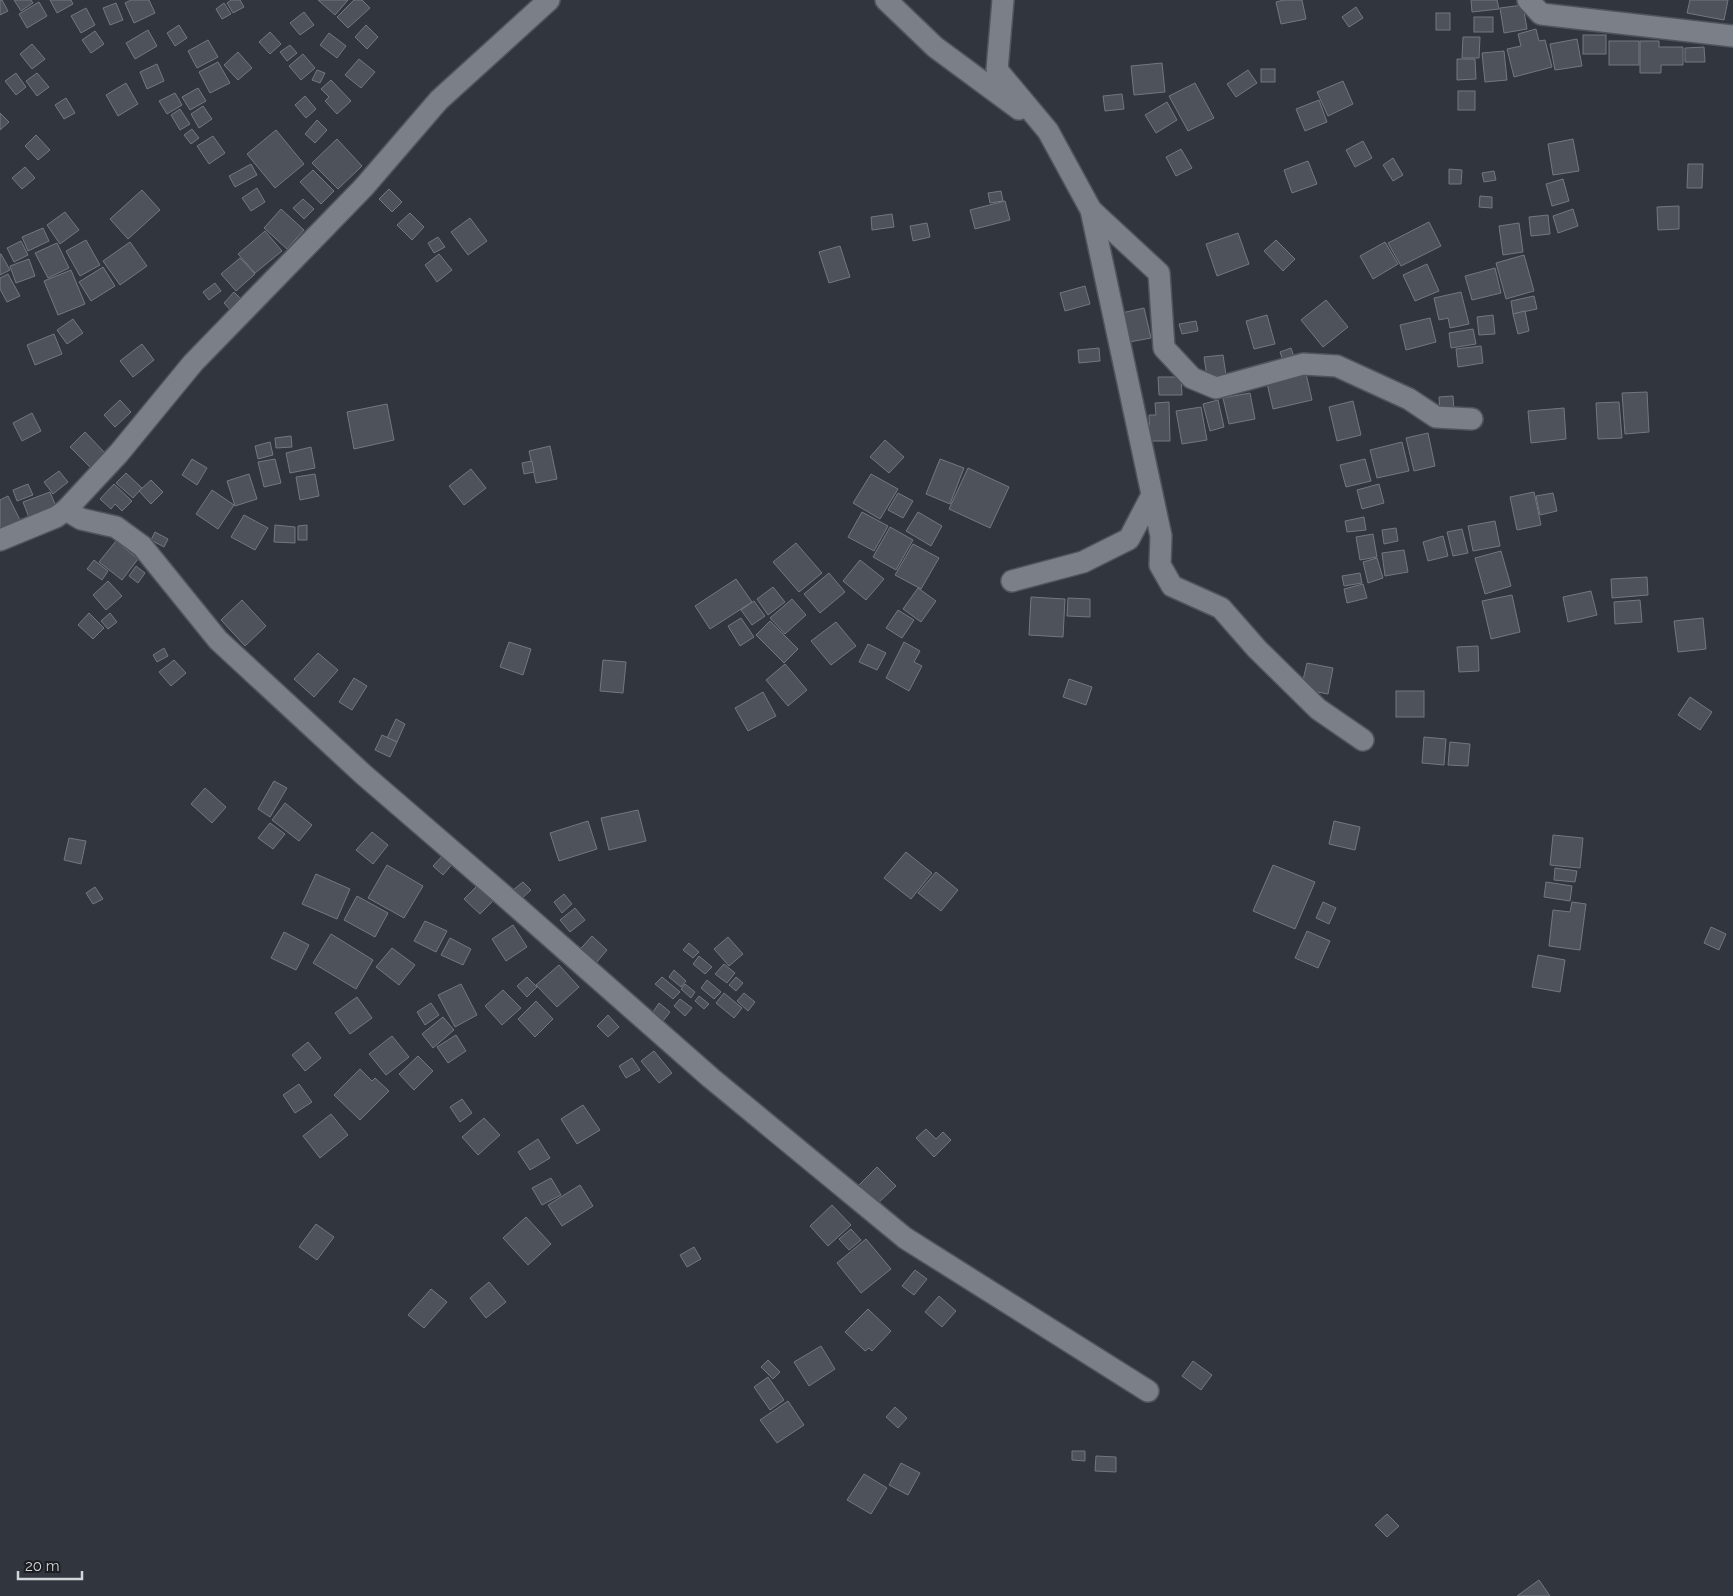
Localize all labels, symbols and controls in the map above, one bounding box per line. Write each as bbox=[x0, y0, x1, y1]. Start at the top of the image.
scale bar bbox=[18, 1548, 81, 1580]
text: 20 m bbox=[25, 1557, 60, 1575]

